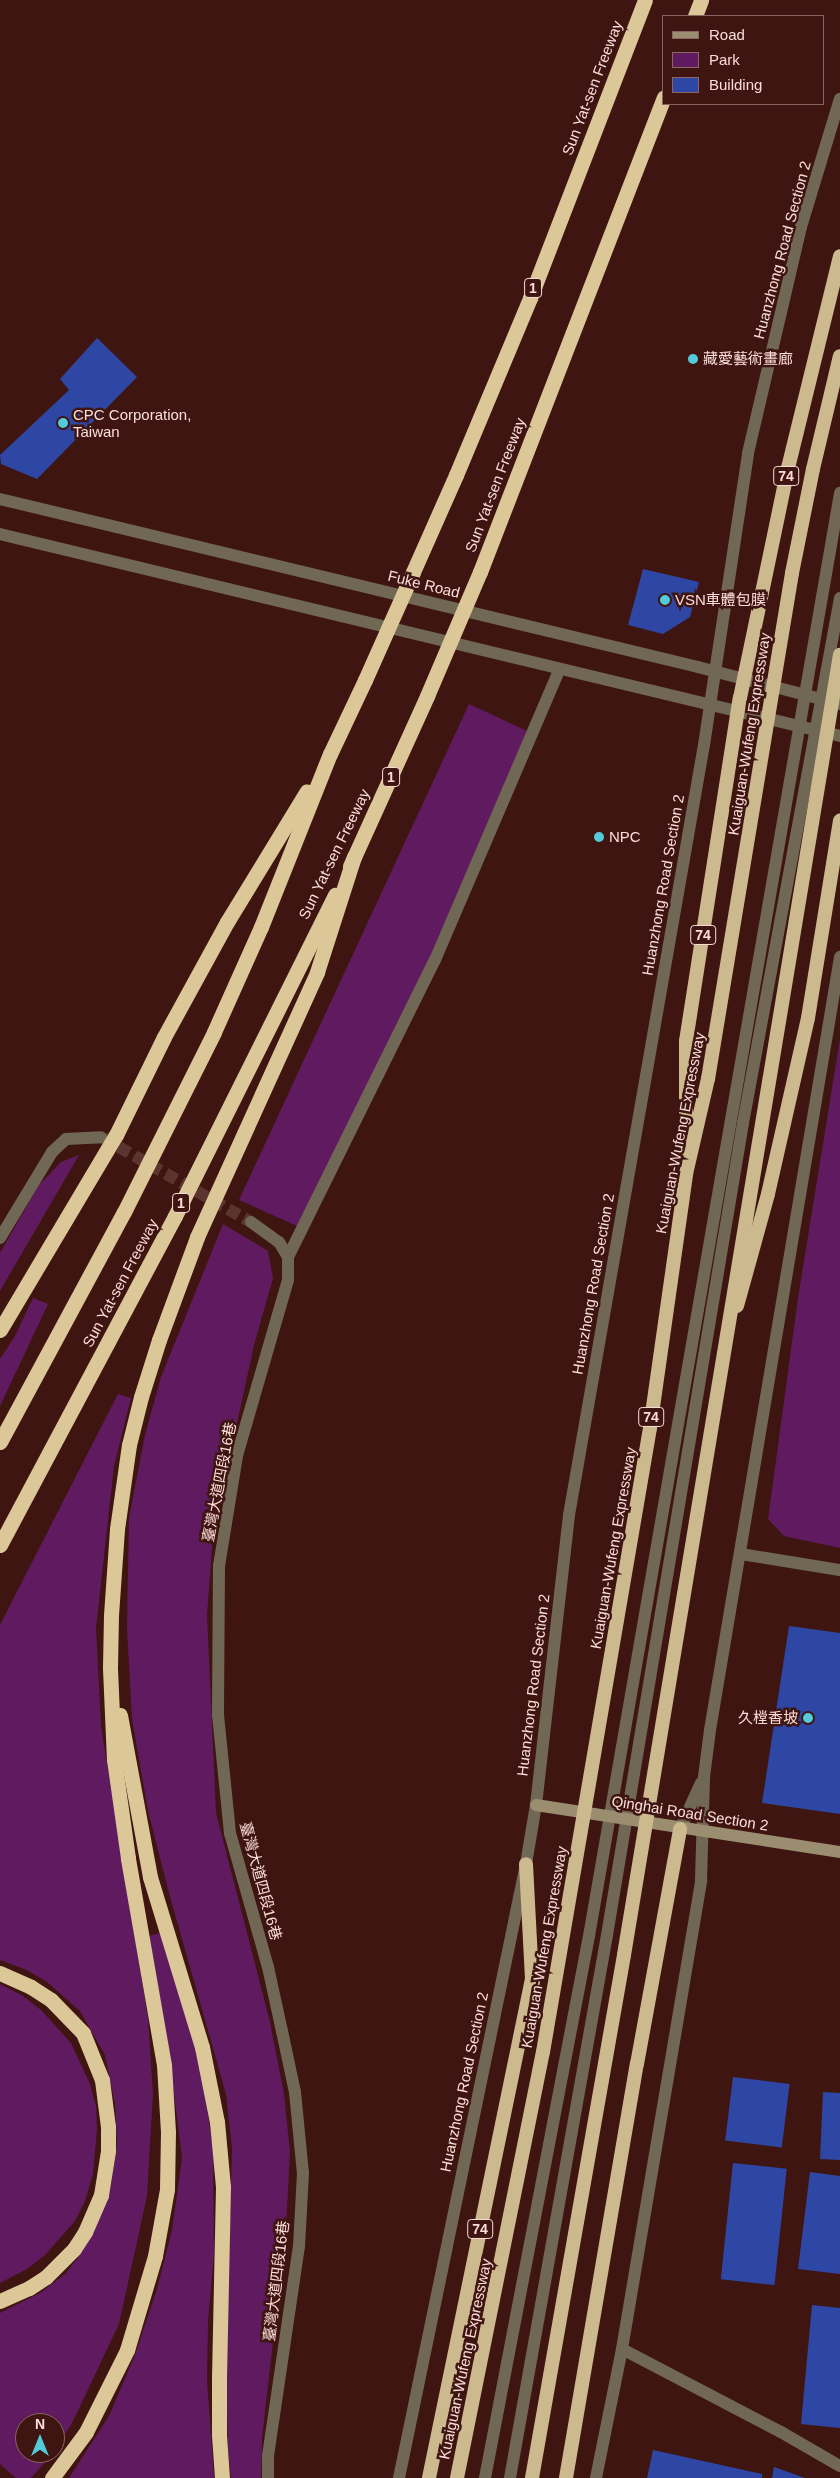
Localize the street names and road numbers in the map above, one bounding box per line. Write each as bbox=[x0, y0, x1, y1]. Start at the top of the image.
street label: Sun Yat-sen Freeway bbox=[558, 18, 626, 158]
street label: Huanzhong Road Section 2 bbox=[750, 159, 814, 341]
road number: 1 bbox=[523, 276, 543, 300]
street label: Sun Yat-sen Freeway bbox=[461, 415, 529, 555]
road number: 74 bbox=[772, 464, 800, 488]
street label: Fuke Road bbox=[386, 566, 462, 602]
street label: Kuaiguan-Wufeng Expressway bbox=[724, 631, 774, 837]
road number: 1 bbox=[381, 766, 401, 789]
street label: Sun Yat-sen Freeway bbox=[295, 786, 373, 922]
street label: Huanzhong Road Section 2 bbox=[638, 793, 688, 977]
road number: 74 bbox=[689, 924, 717, 946]
street label: Kuaiguan-Wufeng Expressway bbox=[652, 1031, 708, 1235]
road number: 1 bbox=[171, 1192, 191, 1214]
street label: Huanzhong Road Section 2 bbox=[568, 1192, 618, 1376]
street label: Sun Yat-sen Freeway bbox=[78, 1216, 162, 1350]
road number: 74 bbox=[637, 1405, 665, 1428]
street label: 臺灣大道四段16巷 bbox=[199, 1421, 239, 1543]
street label: Kuaiguan-Wufeng Expressway bbox=[586, 1446, 640, 1650]
street label: Huanzhong Road Section 2 bbox=[513, 1593, 553, 1777]
street label: Qinghai Road Section 2 bbox=[610, 1792, 770, 1834]
street label: 臺灣大道四段16巷 bbox=[237, 1820, 285, 1942]
street label: Kuaiguan-Wufeng Expressway bbox=[517, 1845, 571, 2049]
street label: Huanzhong Road Section 2 bbox=[436, 1990, 492, 2174]
road number: 74 bbox=[466, 2218, 494, 2240]
street label: 臺灣大道四段16巷 bbox=[260, 2220, 292, 2342]
street label: Kuaiguan-Wufeng Expressway bbox=[435, 2257, 495, 2461]

